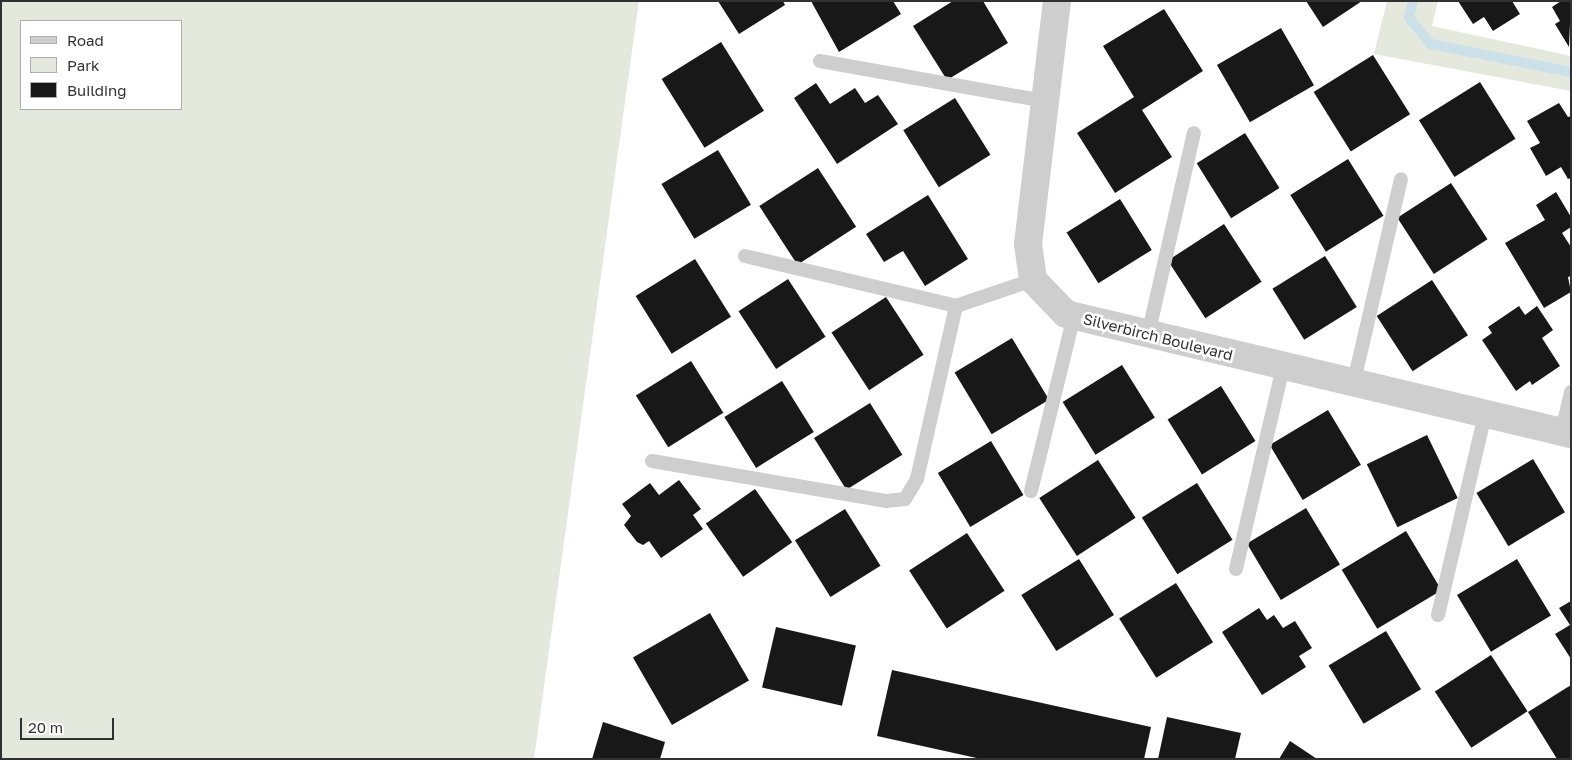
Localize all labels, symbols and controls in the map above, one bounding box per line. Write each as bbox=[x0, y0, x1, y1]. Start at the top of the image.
legend bbox=[20, 20, 182, 110]
text: Road bbox=[67, 31, 104, 49]
text: Park bbox=[67, 56, 99, 74]
text: Building bbox=[67, 81, 127, 99]
street label: Silverbirch Boulevard bbox=[1081, 310, 1235, 364]
scale bar bbox=[22, 708, 116, 740]
text: 20 m bbox=[28, 718, 63, 736]

